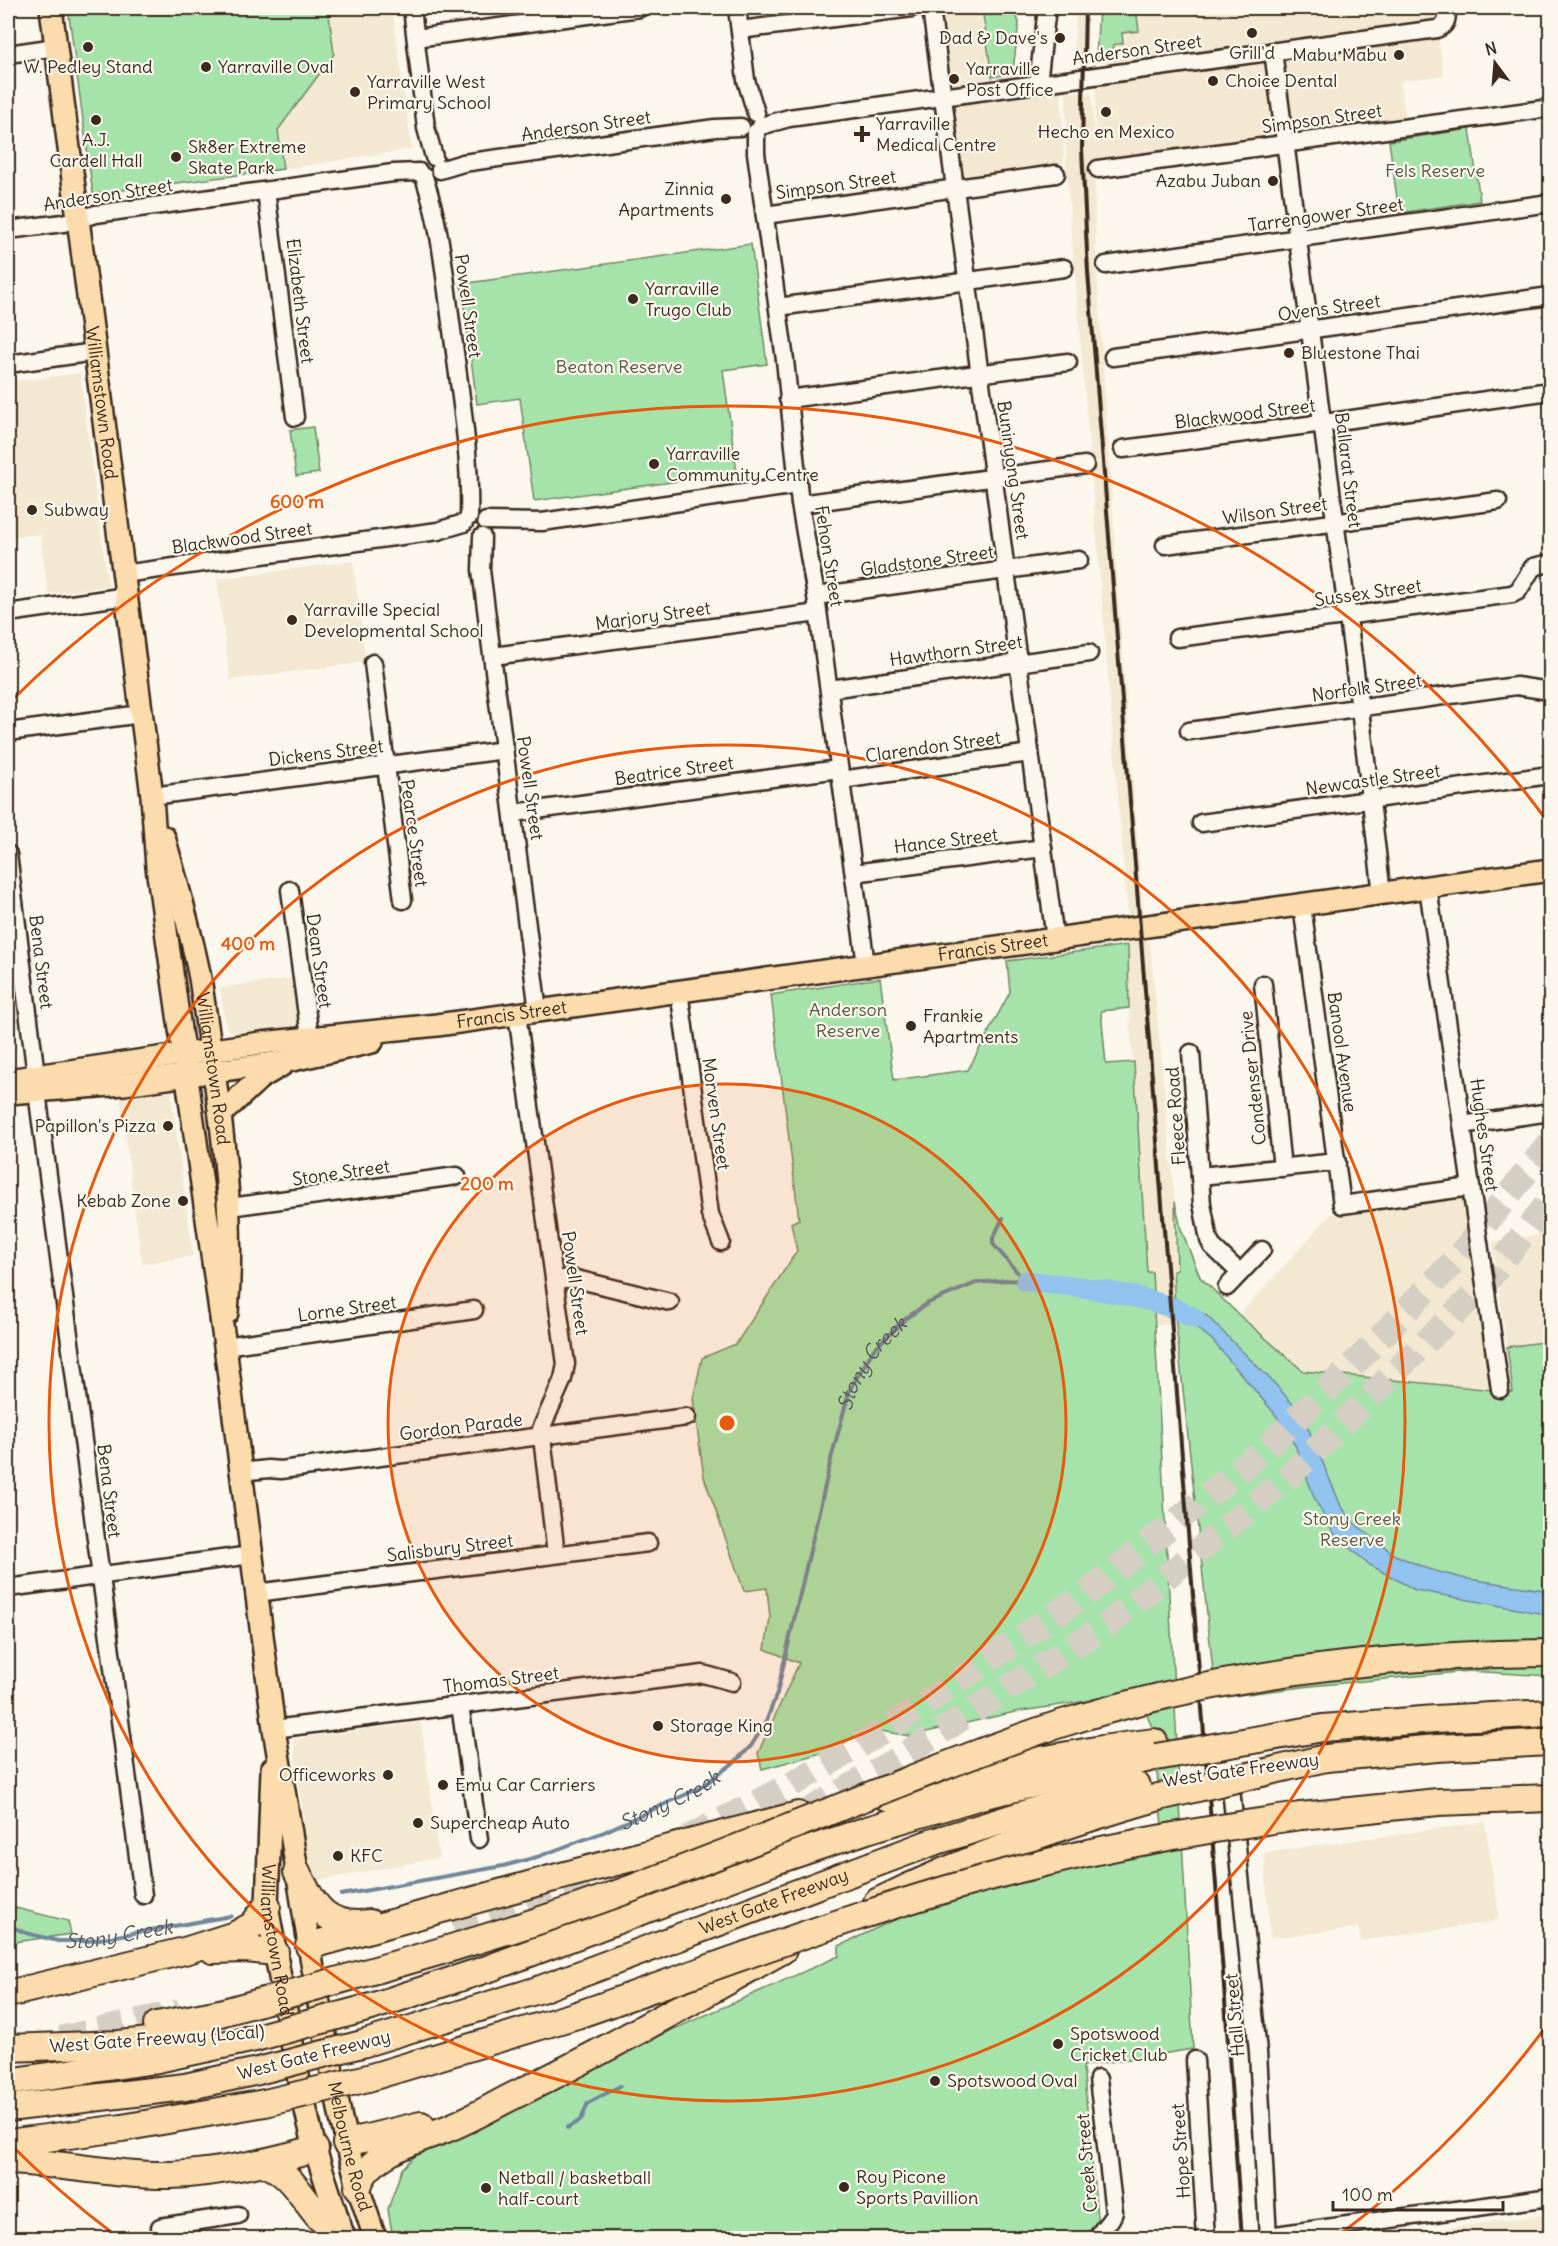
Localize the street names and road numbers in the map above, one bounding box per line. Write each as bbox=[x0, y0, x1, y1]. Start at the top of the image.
street label: Anderson Street bbox=[1071, 29, 1203, 70]
street label: Simpson Street bbox=[1260, 99, 1384, 138]
street label: Anderson Street bbox=[520, 105, 652, 146]
street label: Simpson Street bbox=[774, 165, 898, 204]
street label: Anderson Street bbox=[42, 173, 174, 216]
street label: Tarrengower Street bbox=[1247, 192, 1405, 237]
street label: Elizabeth Street bbox=[281, 237, 320, 365]
street label: Powell Street bbox=[450, 252, 487, 359]
street label: Ovens Street bbox=[1276, 289, 1382, 326]
street label: Williamstown Road bbox=[81, 325, 123, 481]
street label: Blackwood Street bbox=[1173, 393, 1317, 434]
street label: Buninyong Street bbox=[992, 399, 1035, 541]
street label: Ballarat Street bbox=[1330, 411, 1367, 529]
street label: Wilson Street bbox=[1221, 492, 1329, 529]
street label: Fehon Street bbox=[810, 504, 849, 608]
street label: Blackwood Street bbox=[170, 516, 314, 559]
street label: Gladstone Street bbox=[859, 540, 995, 581]
street label: Sussex Street bbox=[1313, 574, 1423, 611]
street label: Marjory Street bbox=[594, 596, 712, 635]
street label: Hawthorn Street bbox=[888, 630, 1024, 671]
street label: Norfolk Street bbox=[1310, 668, 1424, 707]
street label: Clarendon Street bbox=[864, 726, 1002, 767]
street label: Dickens Street bbox=[267, 734, 385, 771]
street label: Powell Street bbox=[512, 734, 549, 841]
street label: Beatrice Street bbox=[613, 751, 735, 790]
street label: Newcastle Street bbox=[1304, 759, 1442, 800]
street label: Pearce Street bbox=[396, 778, 433, 888]
street label: Hance Street bbox=[893, 823, 999, 858]
street label: Dean Street bbox=[301, 912, 338, 1010]
street label: Bena Street bbox=[24, 914, 59, 1010]
street label: Francis Street bbox=[936, 928, 1050, 966]
street label: Banool Avenue bbox=[1323, 990, 1362, 1114]
street label: Williamstown Road bbox=[191, 991, 235, 1147]
street label: Francis Street bbox=[455, 995, 568, 1033]
street label: Condenser Drive bbox=[1234, 1010, 1271, 1146]
street label: Morven Street bbox=[697, 1056, 736, 1172]
street label: Fleece Road bbox=[1161, 1066, 1190, 1166]
street label: Hughes Street bbox=[1465, 1077, 1504, 1193]
street label: Stone Street bbox=[291, 1154, 391, 1191]
street label: Powell Street bbox=[557, 1229, 594, 1336]
street label: Lorne Street bbox=[296, 1290, 398, 1327]
street label: Gordon Parade bbox=[398, 1408, 524, 1445]
street label: Bena Street bbox=[92, 1443, 127, 1539]
street label: Salisbury Street bbox=[386, 1528, 514, 1567]
street label: Thomas Street bbox=[442, 1661, 560, 1698]
street label: West Gate Freeway bbox=[1161, 1747, 1320, 1792]
street label: Williamstown Road bbox=[256, 1863, 299, 2019]
street label: West Gate Freeway bbox=[696, 1863, 851, 1940]
street label: Hall Street bbox=[1219, 1972, 1250, 2058]
street label: West Gate Freeway (Local) bbox=[49, 2020, 265, 2057]
street label: West Gate Freeway bbox=[235, 2024, 393, 2085]
street label: Melbourne Road bbox=[323, 2080, 377, 2215]
street label: Hope Street bbox=[1166, 2103, 1195, 2199]
street label: Creek Street bbox=[1071, 2113, 1102, 2214]

